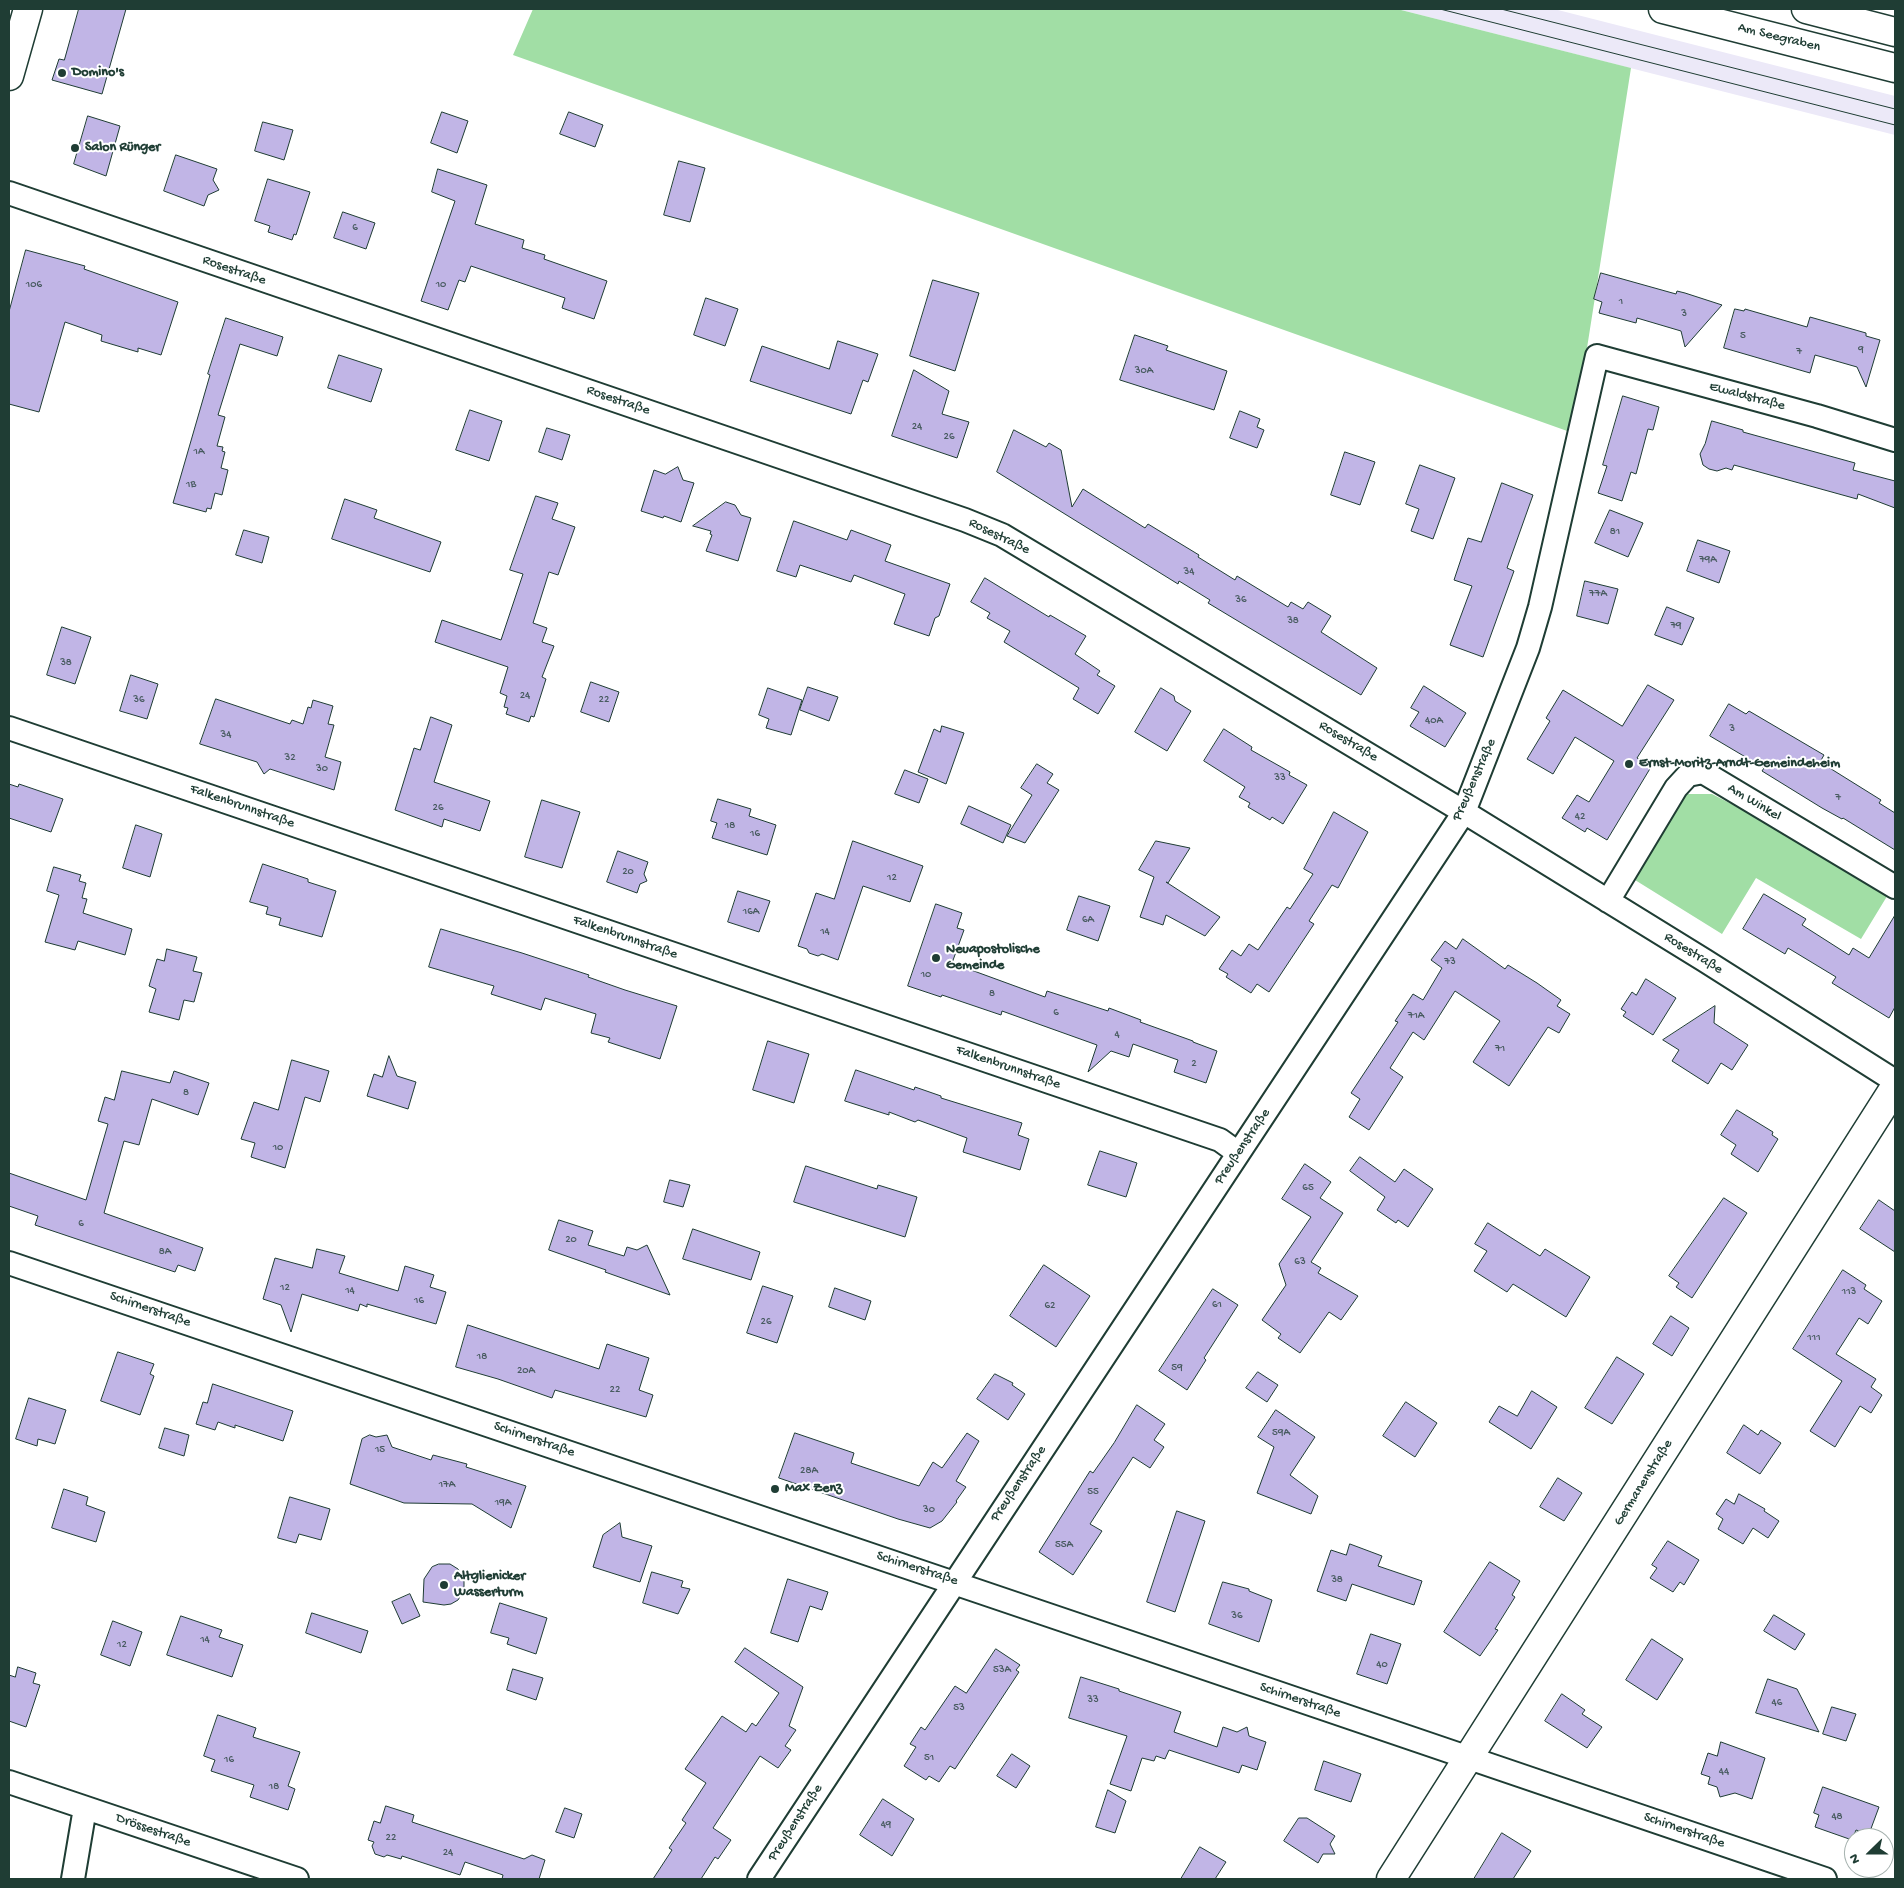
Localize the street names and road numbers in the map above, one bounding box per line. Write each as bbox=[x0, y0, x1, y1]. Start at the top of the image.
street label: Am Seegraben bbox=[1736, 20, 1822, 56]
street label: Rosestraße bbox=[200, 252, 268, 290]
street label: Ewaldstraße bbox=[1707, 379, 1787, 415]
street label: Rosestraße bbox=[584, 382, 652, 420]
street label: Rosestraße bbox=[966, 515, 1032, 559]
street label: Rosestraße bbox=[1315, 718, 1381, 766]
street label: Preußenstraße bbox=[1449, 736, 1501, 824]
street label: Am Winkel bbox=[1724, 780, 1784, 826]
street label: Falkenbrunnstraße bbox=[187, 781, 297, 833]
street label: Falkenbrunnstraße bbox=[570, 912, 680, 964]
street label: Rosestraße bbox=[1660, 929, 1726, 979]
street label: Falkenbrunnstraße bbox=[953, 1042, 1063, 1094]
street label: Preußenstraße bbox=[1211, 1106, 1275, 1188]
street label: Schirnerstraße bbox=[107, 1288, 193, 1332]
street label: Schirnerstraße bbox=[491, 1418, 577, 1462]
street label: Germanenstraße bbox=[1611, 1437, 1677, 1529]
street label: Preußenstraße bbox=[987, 1443, 1051, 1525]
street label: Schirnerstraße bbox=[874, 1548, 960, 1590]
street label: Schirnerstraße bbox=[1257, 1679, 1343, 1723]
street label: Preußenstraße bbox=[765, 1781, 827, 1865]
street label: Schirnerstraße bbox=[1641, 1809, 1727, 1853]
street label: Drössestraße bbox=[113, 1810, 193, 1852]

